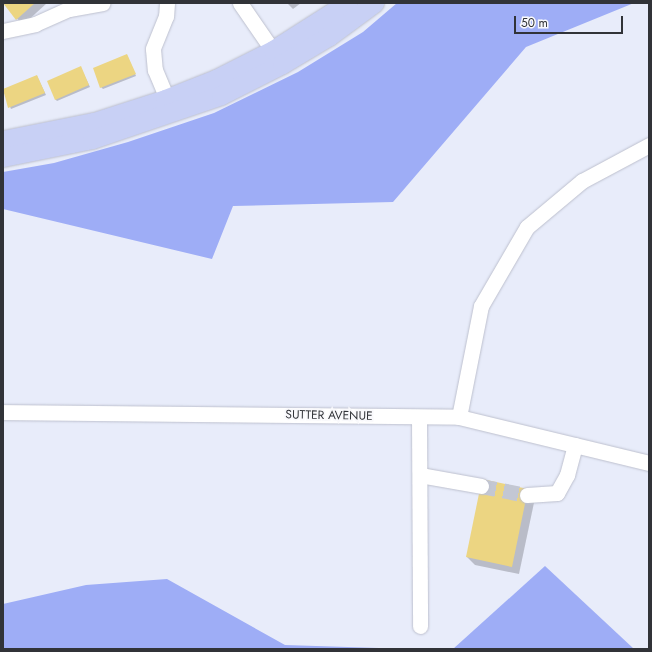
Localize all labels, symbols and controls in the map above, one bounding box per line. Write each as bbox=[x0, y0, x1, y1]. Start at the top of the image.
scale bar bbox=[516, 8, 625, 34]
text: 50 m bbox=[521, 14, 548, 32]
street label: SUTTER AVENUE bbox=[285, 408, 373, 424]

